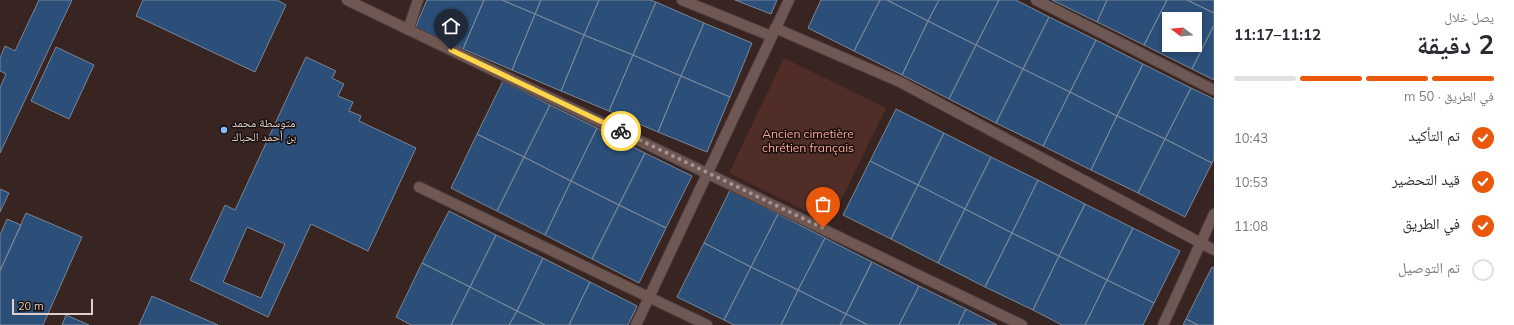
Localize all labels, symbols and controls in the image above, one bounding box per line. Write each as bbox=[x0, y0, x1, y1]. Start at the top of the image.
pin bbox=[434, 9, 468, 50]
text: يصل خلال bbox=[1444, 9, 1494, 25]
north arrow bbox=[1162, 12, 1202, 52]
map controls bbox=[1162, 12, 1202, 52]
icon: home bbox=[440, 15, 462, 37]
text: 11:12–11:17 bbox=[1234, 25, 1321, 44]
text: 2 دقيقة bbox=[1417, 28, 1494, 61]
text: في الطريق · 50 m bbox=[1404, 88, 1494, 104]
courier bbox=[601, 111, 641, 151]
place label: متوسطة محمد بن أحمد الحباك bbox=[232, 115, 296, 144]
icon: bike bbox=[610, 120, 632, 142]
marker: متوسطة محمد بن أحمد الحباك bbox=[219, 125, 229, 135]
park label: Ancien cimetière chrétien français bbox=[762, 126, 854, 155]
text: تم التأكيد bbox=[1408, 126, 1460, 145]
icon: check bbox=[1472, 127, 1494, 149]
text: 10:43 bbox=[1234, 130, 1268, 146]
text: قيد التحضير bbox=[1392, 170, 1460, 189]
icon: check bbox=[1472, 171, 1494, 193]
text: 10:53 bbox=[1234, 174, 1268, 190]
pin bbox=[806, 187, 840, 228]
icon: bag bbox=[812, 193, 834, 215]
text: في الطريق bbox=[1402, 214, 1460, 233]
icon: check bbox=[1472, 215, 1494, 237]
text: 11:08 bbox=[1234, 218, 1268, 234]
text: تم التوصيل bbox=[1398, 258, 1460, 277]
scale bar bbox=[12, 297, 93, 316]
text: 20 m bbox=[18, 299, 44, 313]

